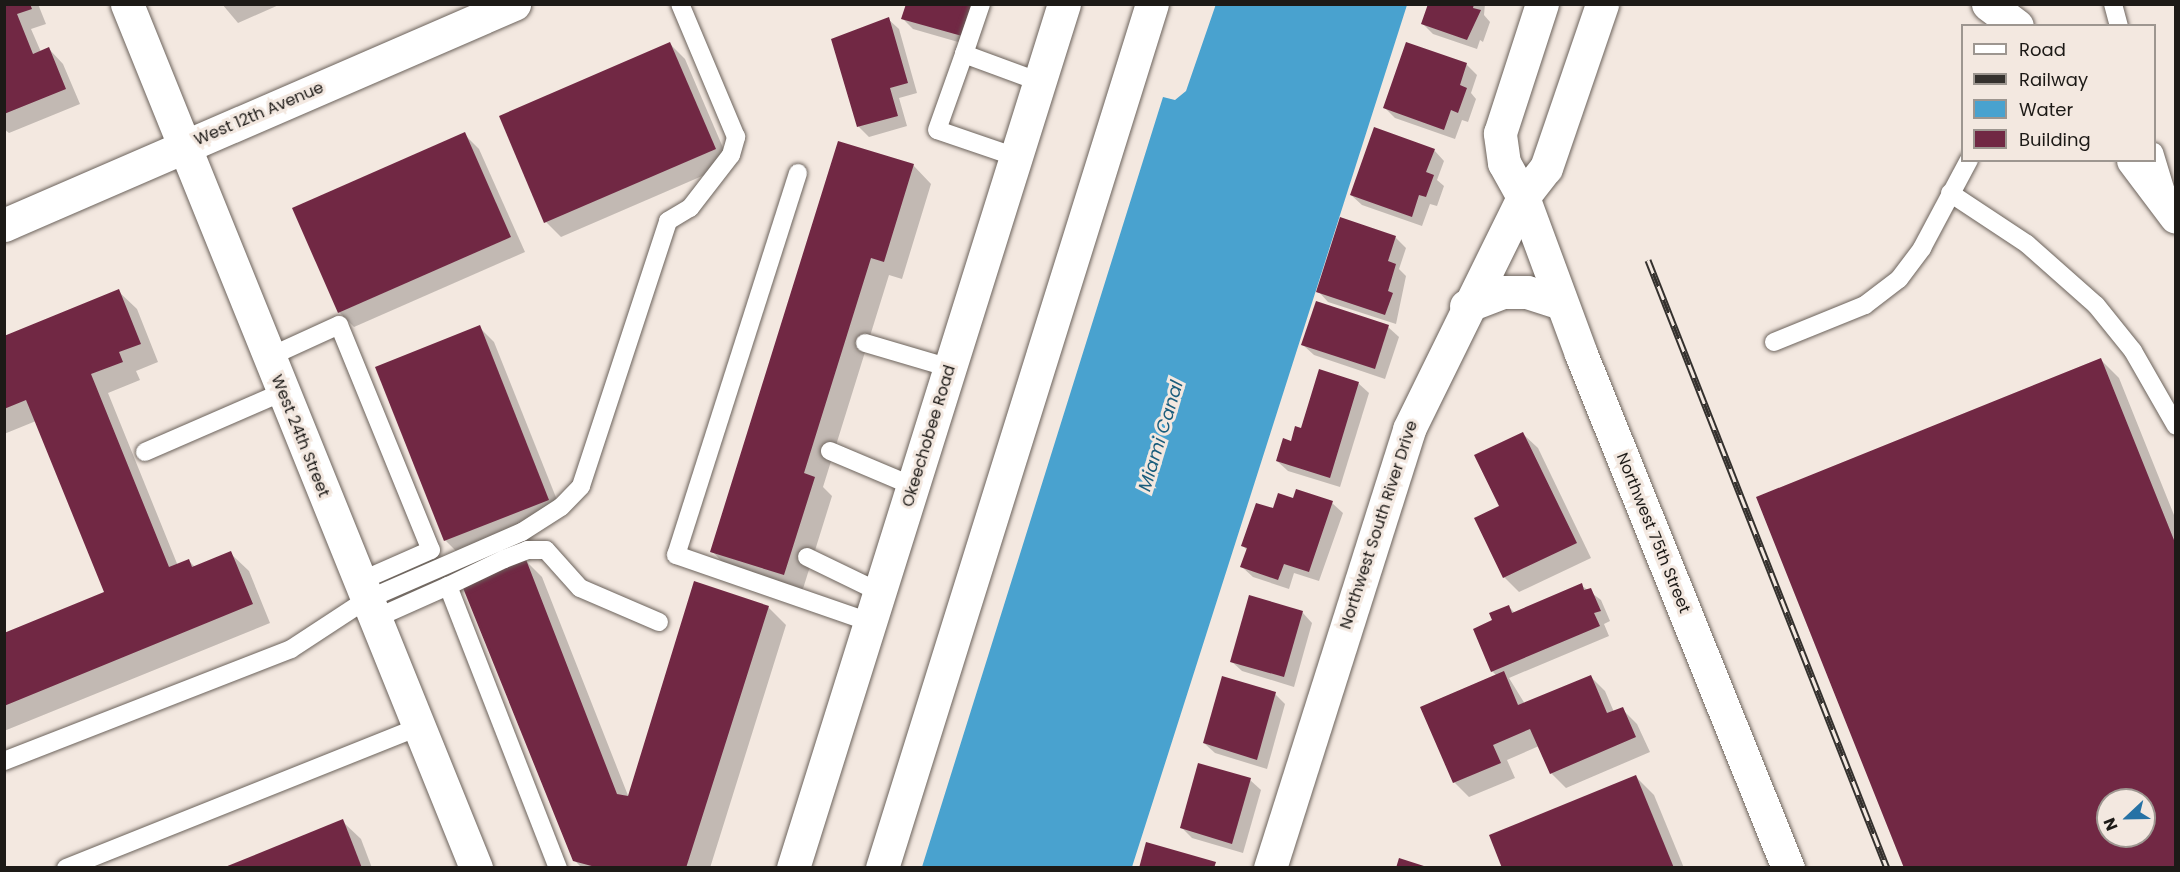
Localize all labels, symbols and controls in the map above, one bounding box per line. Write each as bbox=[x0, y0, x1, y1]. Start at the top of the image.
legend bbox=[1961, 24, 2156, 162]
text: Road bbox=[2019, 37, 2066, 62]
text: Railway bbox=[2019, 67, 2088, 92]
street label: West 12th Avenue bbox=[191, 78, 327, 150]
text: Water bbox=[2019, 97, 2073, 122]
text: Building bbox=[2019, 127, 2091, 152]
street label: Okeechobee Road bbox=[898, 363, 960, 509]
street label: West 24th Street bbox=[267, 372, 333, 500]
water label: Miami Canal bbox=[1134, 378, 1188, 494]
street label: Northwest South River Drive bbox=[1336, 418, 1422, 632]
street label: Northwest 75th Street bbox=[1612, 450, 1694, 616]
north arrow bbox=[2096, 788, 2156, 848]
text: N bbox=[2098, 814, 2124, 834]

